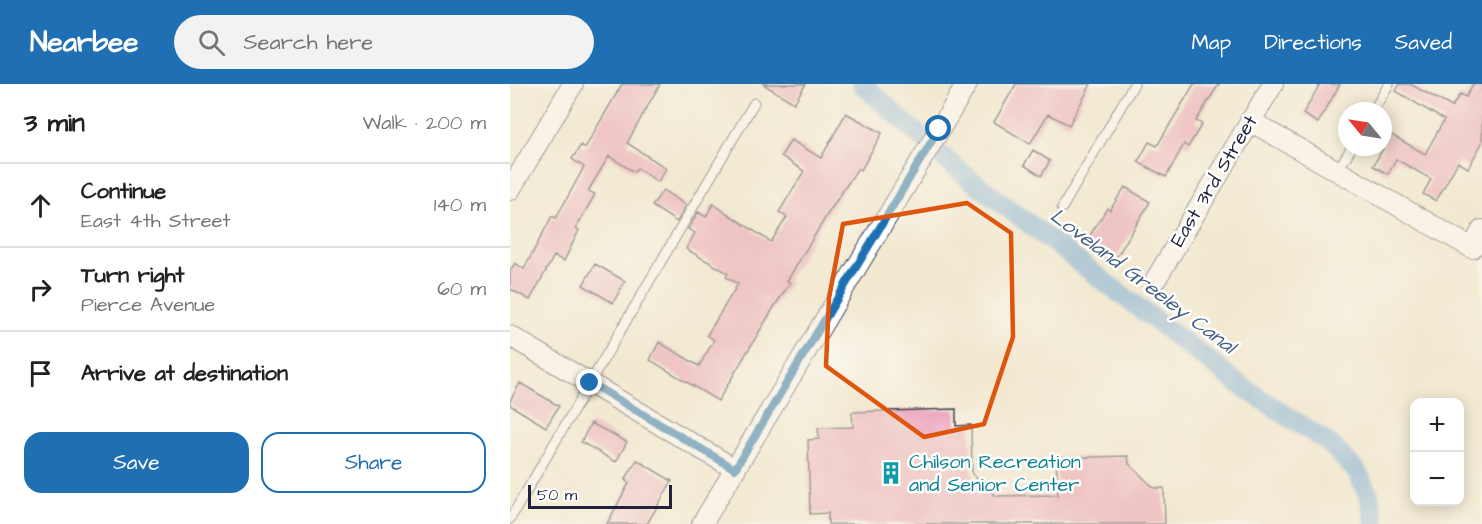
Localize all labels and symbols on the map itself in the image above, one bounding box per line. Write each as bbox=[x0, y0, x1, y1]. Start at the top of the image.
north arrow bbox=[1338, 102, 1392, 156]
street label: East 3rd Street bbox=[1164, 110, 1264, 252]
route start bbox=[925, 115, 951, 141]
water label: Loveland Greeley Canal bbox=[1044, 201, 1244, 363]
route end bbox=[576, 369, 602, 395]
place label: Chilson Recreation and Senior Center bbox=[909, 448, 1081, 499]
building icon: Chilson Recreation and Senior Center bbox=[878, 460, 904, 486]
scale bar bbox=[528, 482, 672, 510]

